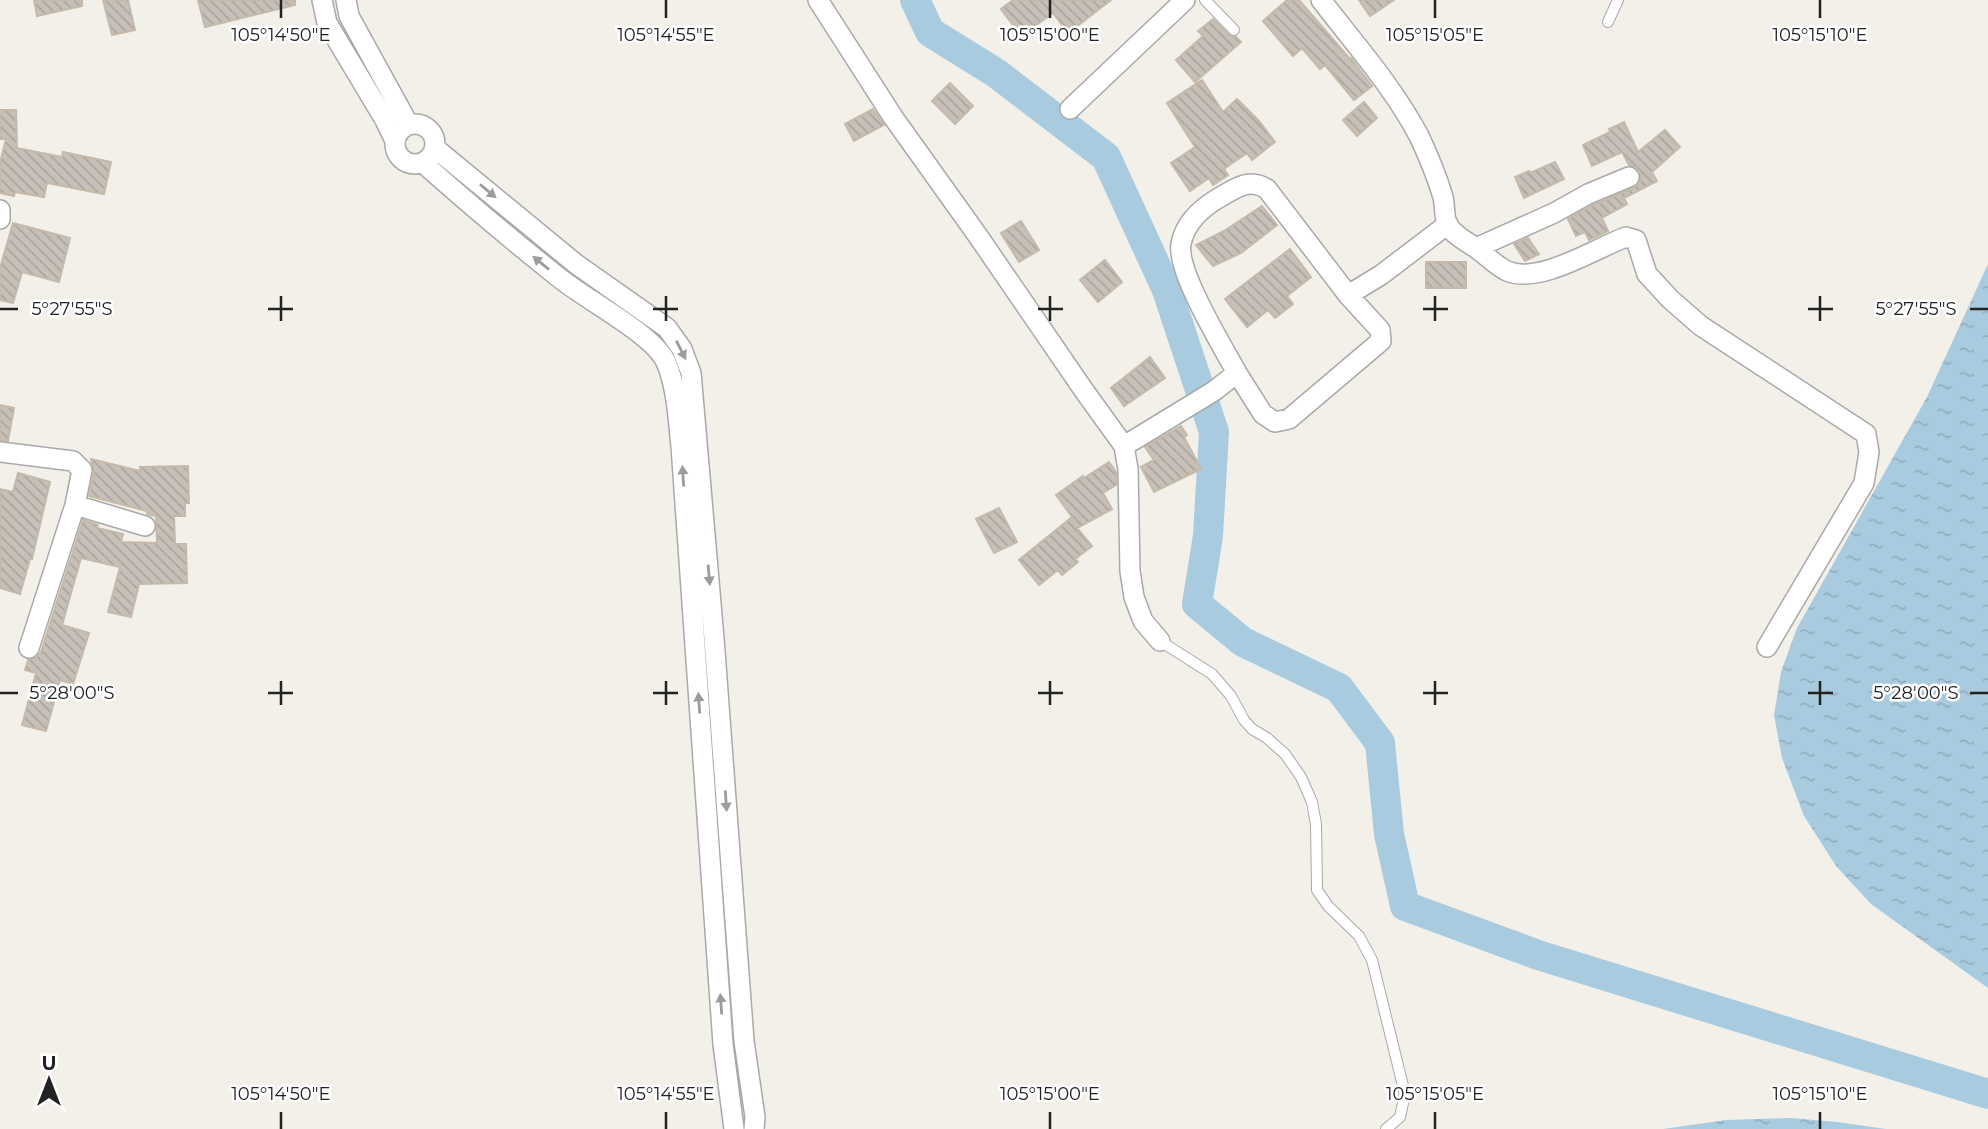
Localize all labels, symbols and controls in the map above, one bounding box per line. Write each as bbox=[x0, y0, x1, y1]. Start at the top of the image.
text: 105°14'50"E bbox=[231, 24, 331, 46]
text: 105°14'55"E bbox=[617, 24, 715, 46]
text: 105°15'00"E bbox=[1000, 24, 1100, 46]
text: 105°15'05"E bbox=[1386, 24, 1484, 46]
text: 105°15'10"E bbox=[1772, 24, 1868, 46]
one-way arrow bbox=[478, 184, 496, 199]
one-way arrow bbox=[532, 256, 549, 271]
text: 5°27'55"S bbox=[31, 298, 113, 320]
text: 5°27'55"S bbox=[1875, 298, 1957, 320]
one-way arrow bbox=[675, 340, 686, 360]
one-way arrow bbox=[677, 465, 688, 487]
one-way arrow bbox=[704, 564, 715, 586]
text: 5°28'00"S bbox=[29, 682, 115, 704]
text: 5°28'00"S bbox=[1873, 682, 1959, 704]
one-way arrow bbox=[693, 692, 704, 714]
one-way arrow bbox=[721, 791, 732, 813]
one-way arrow bbox=[715, 992, 726, 1014]
north arrow bbox=[14, 1045, 84, 1115]
text: U bbox=[42, 1052, 56, 1075]
text: 105°14'50"E bbox=[231, 1083, 331, 1105]
text: 105°14'55"E bbox=[617, 1083, 715, 1105]
text: 105°15'00"E bbox=[1000, 1083, 1100, 1105]
text: 105°15'05"E bbox=[1386, 1083, 1484, 1105]
text: 105°15'10"E bbox=[1772, 1083, 1868, 1105]

